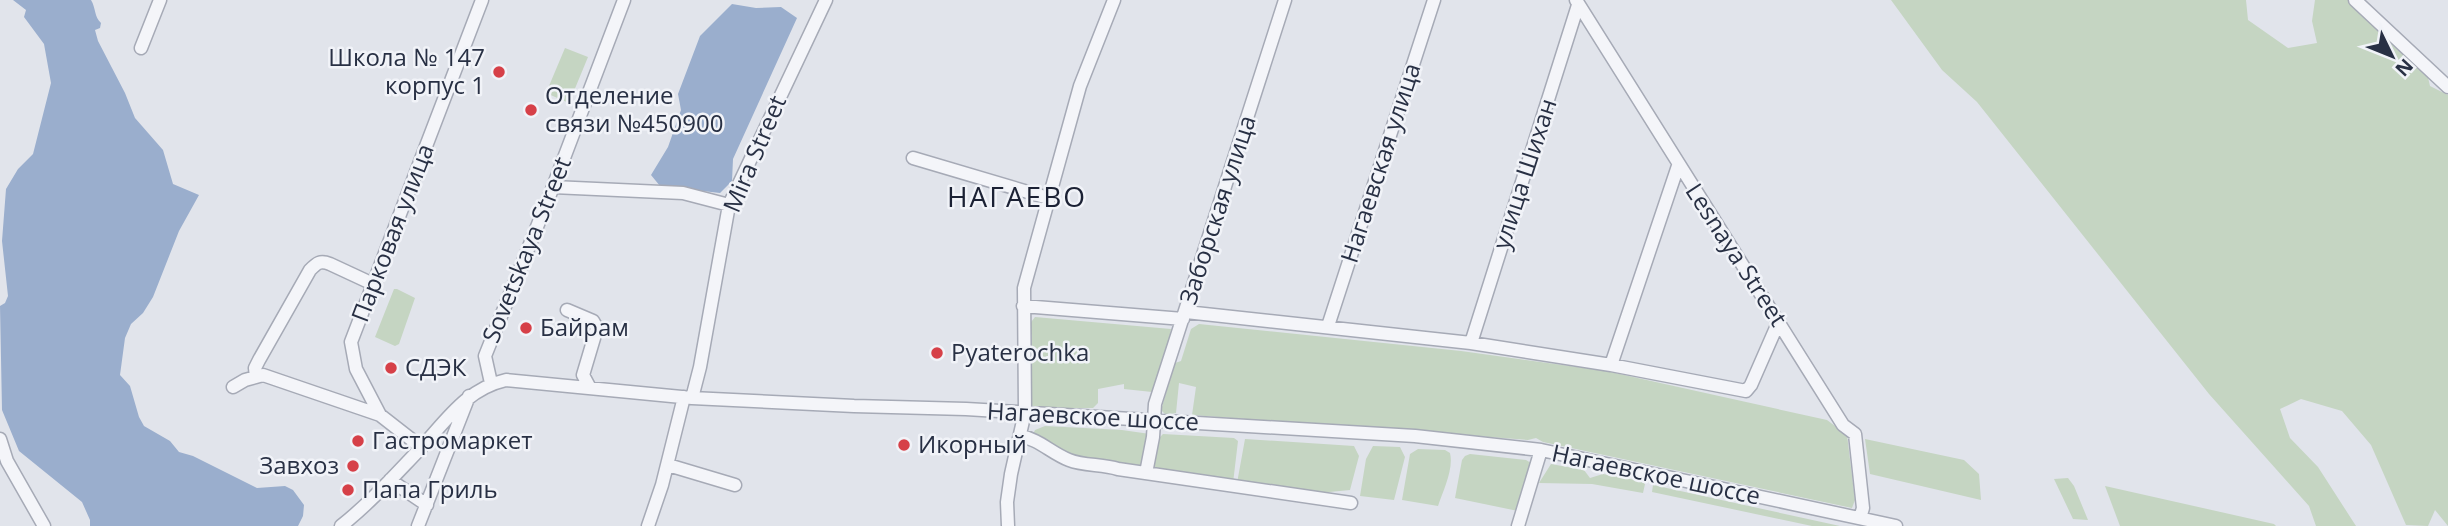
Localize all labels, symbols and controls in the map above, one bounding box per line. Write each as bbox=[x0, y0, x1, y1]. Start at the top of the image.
north arrow bbox=[2357, 21, 2427, 91]
place label: Школа № 147 корпус 1 bbox=[328, 40, 485, 101]
text: N bbox=[2390, 53, 2419, 82]
street label: Нагаевская улица bbox=[1332, 58, 1427, 267]
marker: Школа № 147 корпус 1 bbox=[491, 64, 507, 80]
place label: Отделение связи №450900 bbox=[545, 78, 723, 139]
street label: Mira Street bbox=[714, 90, 793, 217]
street label: улица Шихан bbox=[1484, 94, 1563, 253]
marker: Отделение связи №450900 bbox=[523, 102, 539, 118]
street label: Заборская улица bbox=[1170, 111, 1263, 308]
street label: Парковая улица bbox=[342, 139, 441, 326]
street label: Sovetskaya Street bbox=[473, 152, 578, 347]
street label: Lesnaya Street bbox=[1679, 176, 1796, 332]
district label: НАГАЕВО bbox=[947, 177, 1087, 215]
place label: Байрам bbox=[540, 310, 629, 343]
marker: Байрам bbox=[518, 320, 534, 336]
place label: Pyaterochka bbox=[951, 335, 1089, 368]
marker: Pyaterochka bbox=[929, 345, 945, 361]
place label: СДЭК bbox=[405, 350, 467, 383]
marker: СДЭК bbox=[383, 360, 399, 376]
street label: Нагаевское шоссе bbox=[986, 393, 1200, 438]
place label: Гастромаркет bbox=[372, 423, 533, 456]
place label: Икорный bbox=[918, 427, 1027, 460]
marker: Гастромаркет bbox=[350, 433, 366, 449]
street label: Нагаевское шоссе bbox=[1549, 435, 1764, 512]
marker: Икорный bbox=[896, 437, 912, 453]
place label: Завхоз bbox=[259, 448, 339, 481]
marker: Завхоз bbox=[345, 458, 361, 474]
place label: Папа Гриль bbox=[362, 472, 498, 505]
marker: Папа Гриль bbox=[340, 482, 356, 498]

